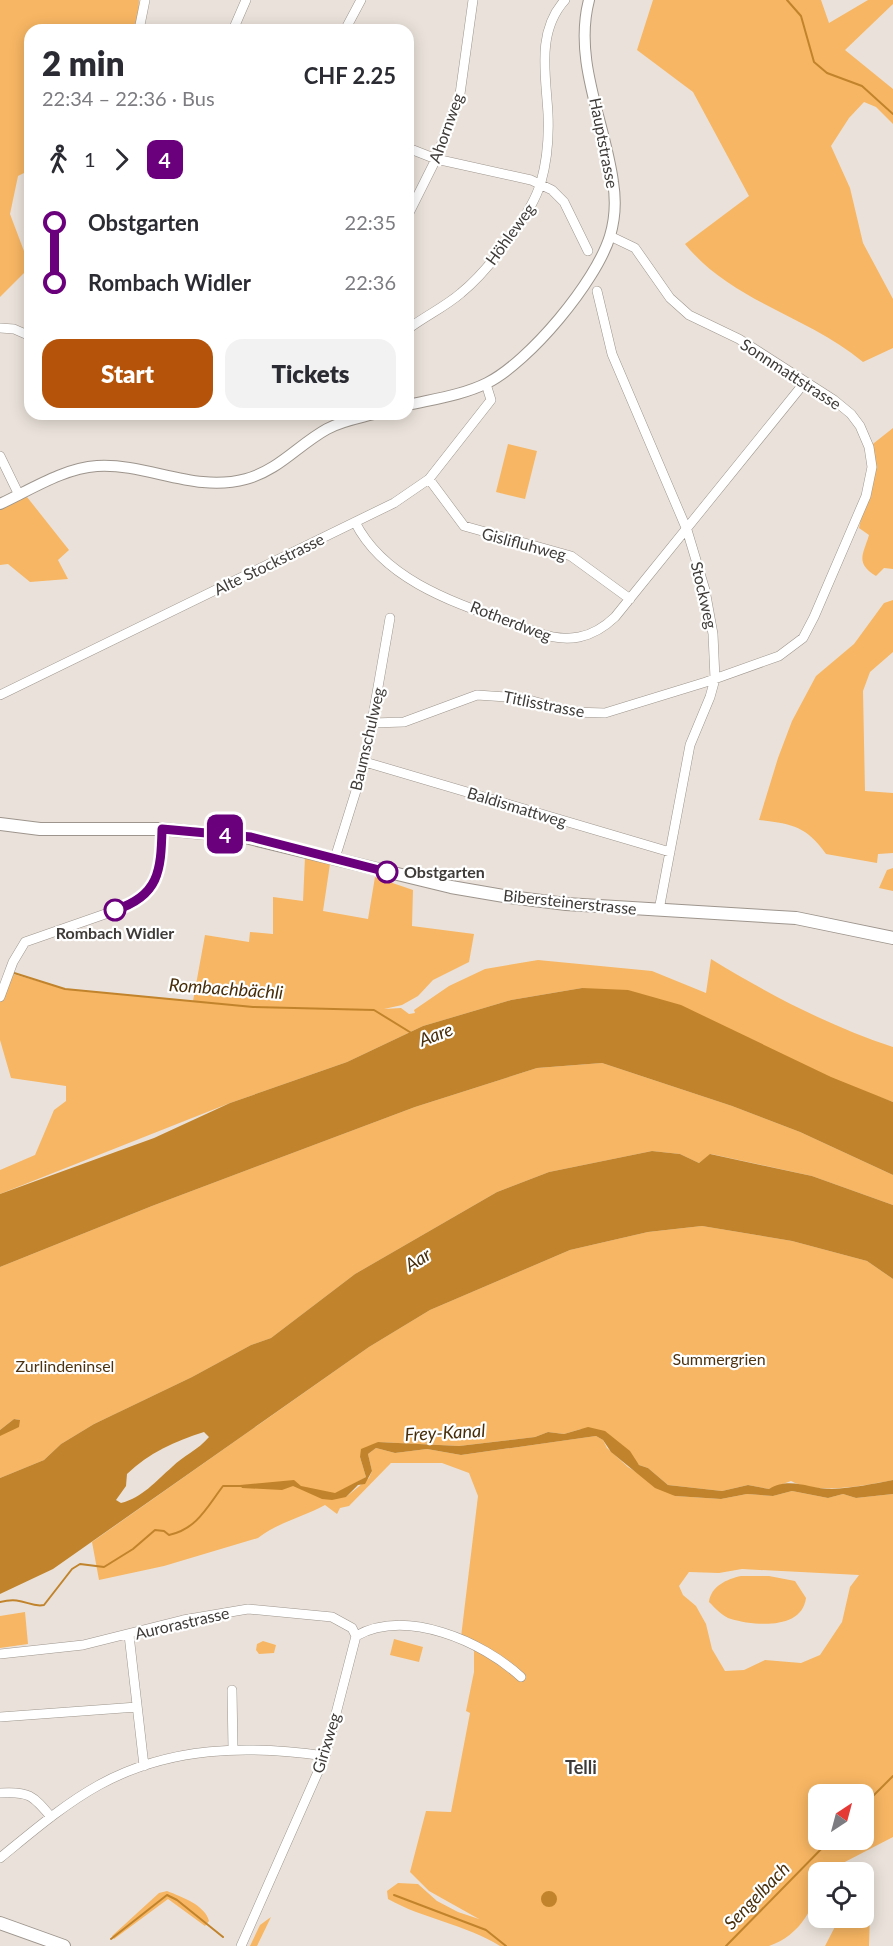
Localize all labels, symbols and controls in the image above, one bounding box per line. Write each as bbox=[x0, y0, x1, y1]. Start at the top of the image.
text: 2 min bbox=[42, 43, 124, 83]
text: CHF 2.25 bbox=[304, 62, 396, 89]
text: 22:34 – 22:36 · Bus bbox=[42, 86, 215, 110]
street label: Ahornweg bbox=[424, 90, 467, 165]
street label: Hauptstrasse bbox=[586, 96, 623, 190]
icon: walk bbox=[42, 143, 75, 176]
icon: forward bbox=[105, 143, 138, 176]
text: 1 bbox=[84, 147, 96, 171]
text: 4 bbox=[159, 147, 171, 172]
street label: Höhleweg bbox=[481, 199, 538, 268]
text: Obstgarten bbox=[88, 209, 199, 236]
text: 22:35 bbox=[345, 210, 396, 234]
text: Rombach Widler bbox=[88, 269, 251, 296]
text: 22:36 bbox=[345, 270, 396, 294]
street label: Sonnmattstrasse bbox=[737, 334, 845, 413]
button: Start bbox=[42, 339, 213, 408]
button: Tickets bbox=[225, 339, 396, 408]
street label: Gislifluhweg bbox=[480, 523, 568, 564]
street label: Alte Stockstrasse bbox=[211, 529, 327, 598]
street label: Stockweg bbox=[688, 560, 721, 630]
street label: Rotherdweg bbox=[468, 596, 554, 645]
street label: Baumschulweg bbox=[345, 685, 388, 793]
street label: Titlisstrasse bbox=[502, 686, 586, 721]
street label: Baldismattweg bbox=[465, 782, 569, 831]
line badge: 4 bbox=[206, 814, 244, 854]
text: 4 bbox=[219, 822, 231, 847]
marker: Obstgarten bbox=[376, 861, 398, 883]
place label: Obstgarten bbox=[404, 862, 485, 881]
street label: Bibersteinerstrasse bbox=[502, 885, 638, 918]
marker: Rombach Widler bbox=[104, 899, 126, 921]
place label: Rombach Widler bbox=[56, 923, 174, 942]
water label: Rombachbächli bbox=[168, 973, 284, 1003]
water label: Aare bbox=[415, 1018, 456, 1051]
water label: Aar bbox=[400, 1242, 435, 1276]
park label: Summergrien bbox=[672, 1349, 766, 1368]
park label: Zurlindeninsel bbox=[16, 1356, 114, 1375]
water label: Frey-Kanal bbox=[404, 1419, 486, 1445]
street label: Aurorastrasse bbox=[133, 1602, 231, 1643]
street label: Girixweg bbox=[307, 1710, 344, 1775]
district label: Telli bbox=[565, 1756, 597, 1778]
north arrow bbox=[808, 1784, 874, 1850]
map controls bbox=[808, 1784, 874, 1928]
water label: Sengelbach bbox=[719, 1857, 794, 1933]
button: locate bbox=[808, 1862, 874, 1928]

